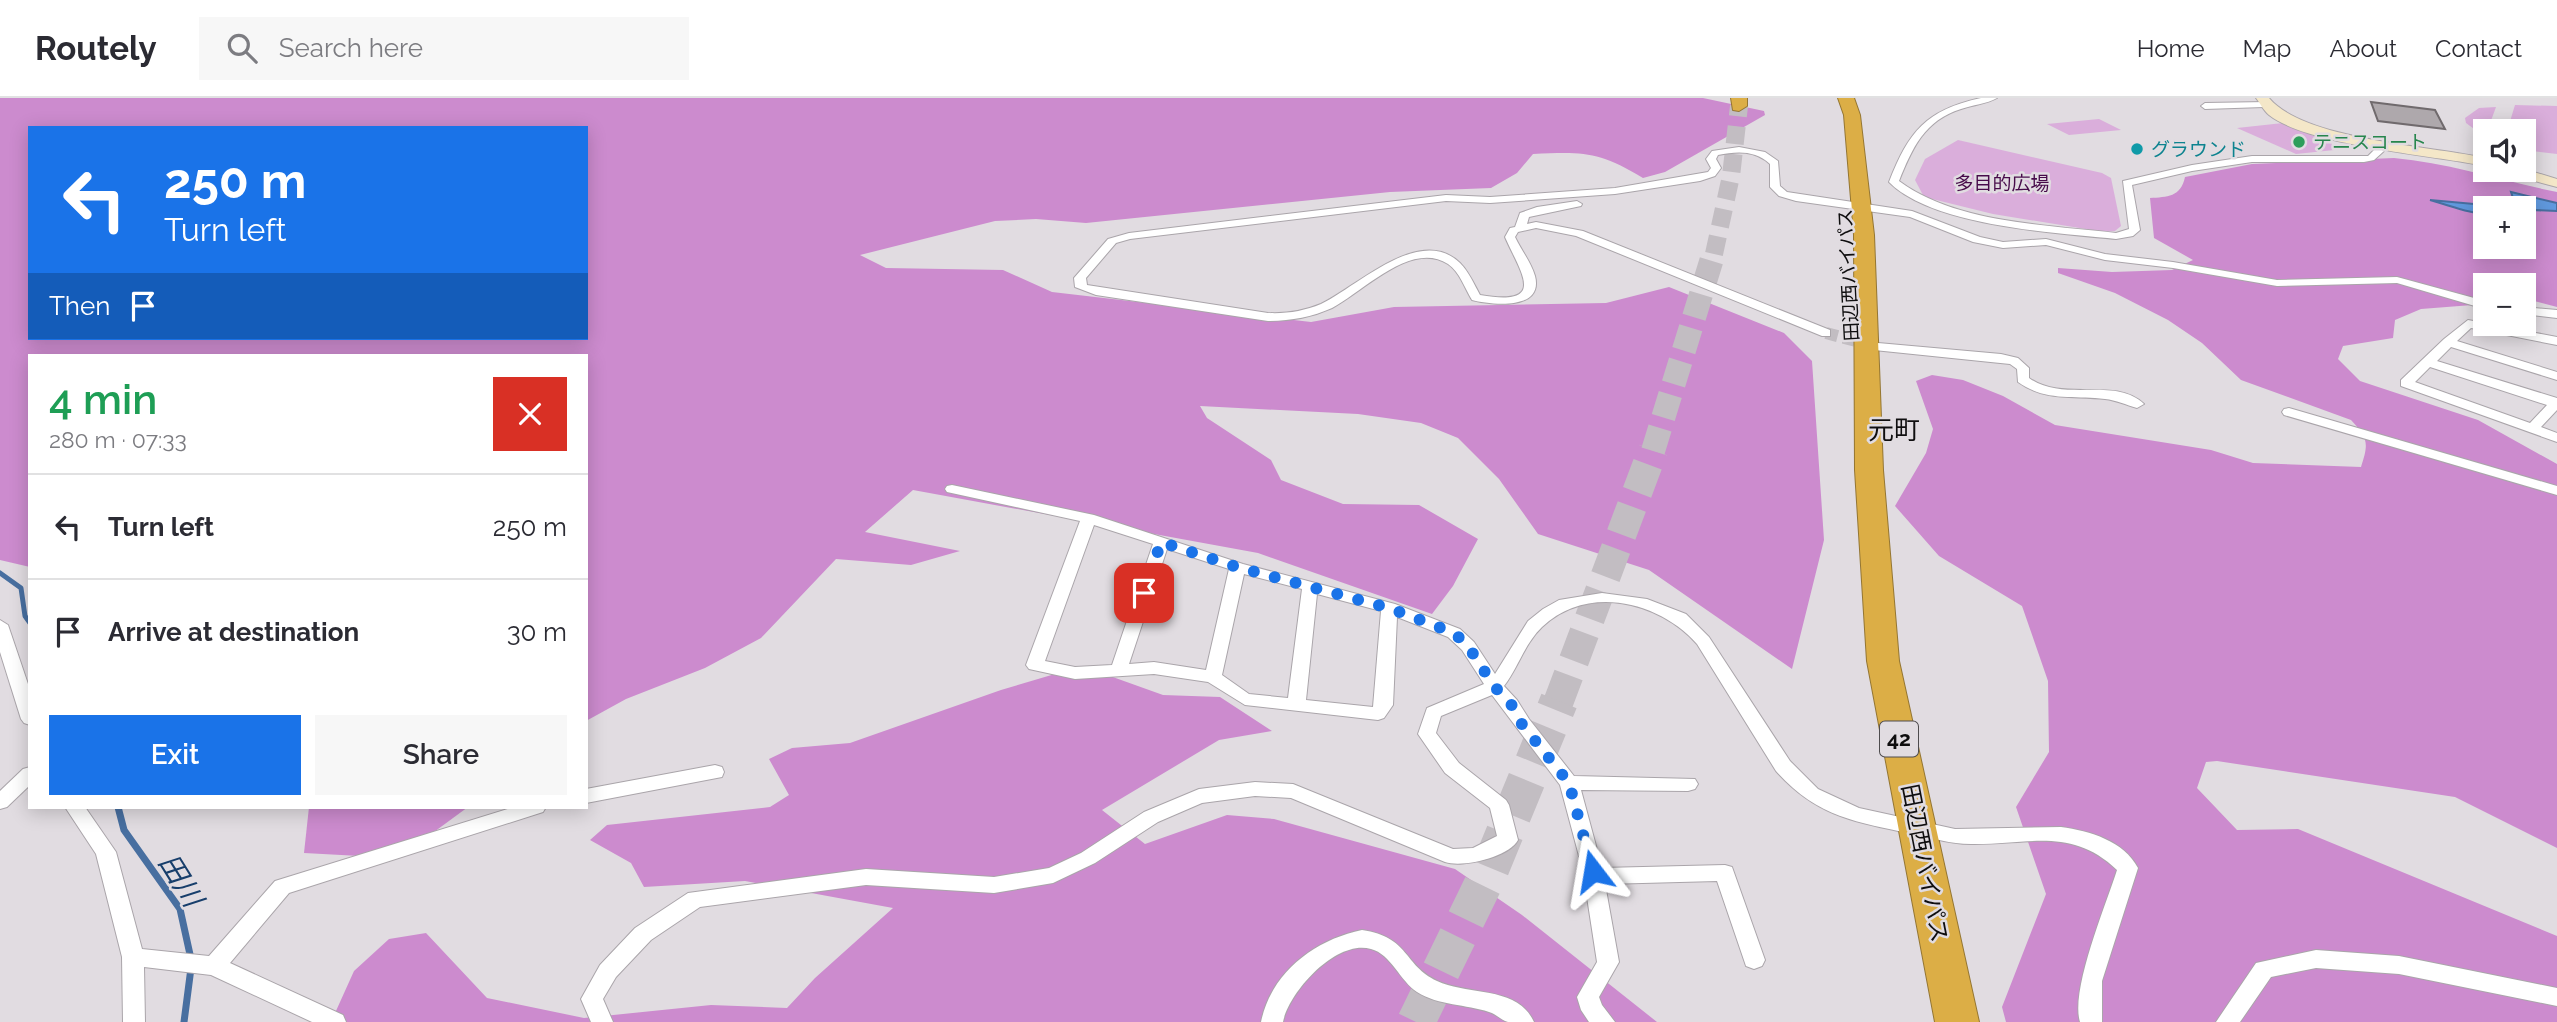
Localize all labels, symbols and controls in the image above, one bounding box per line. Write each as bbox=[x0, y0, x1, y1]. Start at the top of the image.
search box bbox=[199, 17, 689, 80]
text: Routely bbox=[35, 29, 157, 68]
icon: search bbox=[223, 29, 261, 67]
text: Search here bbox=[279, 33, 423, 63]
text: Home bbox=[2137, 34, 2205, 63]
text: Map bbox=[2243, 34, 2291, 63]
text: About bbox=[2329, 34, 2397, 63]
text: Contact bbox=[2435, 34, 2522, 63]
map controls bbox=[2473, 119, 2536, 336]
button: sound bbox=[2473, 119, 2536, 182]
place label: テニスコート bbox=[2313, 131, 2427, 153]
marker: テニスコート bbox=[2291, 134, 2307, 150]
place label: グラウンド bbox=[2151, 138, 2246, 160]
marker: グラウンド bbox=[2129, 141, 2145, 157]
text: 250 m bbox=[164, 152, 306, 209]
icon: left bbox=[49, 154, 140, 245]
park label: 多目的広場 bbox=[1954, 172, 2050, 194]
button: + bbox=[2473, 196, 2536, 259]
street label: 田辺西バイパス bbox=[1834, 208, 1862, 342]
text: Turn left bbox=[164, 211, 286, 248]
button: − bbox=[2473, 273, 2536, 336]
icon: arrive bbox=[124, 287, 162, 325]
text: Then bbox=[49, 291, 110, 321]
text: 4 min bbox=[49, 375, 157, 424]
button: close bbox=[493, 377, 567, 451]
district label: 元町 bbox=[1868, 415, 1920, 445]
text: 280 m · 07:33 bbox=[49, 426, 187, 453]
icon: left bbox=[49, 508, 87, 546]
text: Turn left bbox=[108, 512, 214, 542]
text: 250 m bbox=[493, 512, 567, 542]
pin bbox=[1114, 563, 1174, 623]
icon: arrive bbox=[1125, 574, 1163, 612]
icon: arrive bbox=[49, 613, 87, 651]
text: Arrive at destination bbox=[108, 617, 359, 647]
text: 30 m bbox=[507, 617, 567, 647]
button: Exit bbox=[49, 715, 301, 795]
button: Share bbox=[315, 715, 567, 795]
road number: 42 bbox=[1880, 722, 1918, 756]
street label: 田辺西バイパス bbox=[1897, 782, 1954, 944]
position arrow bbox=[1556, 834, 1630, 908]
water label: 田川 bbox=[152, 848, 211, 915]

